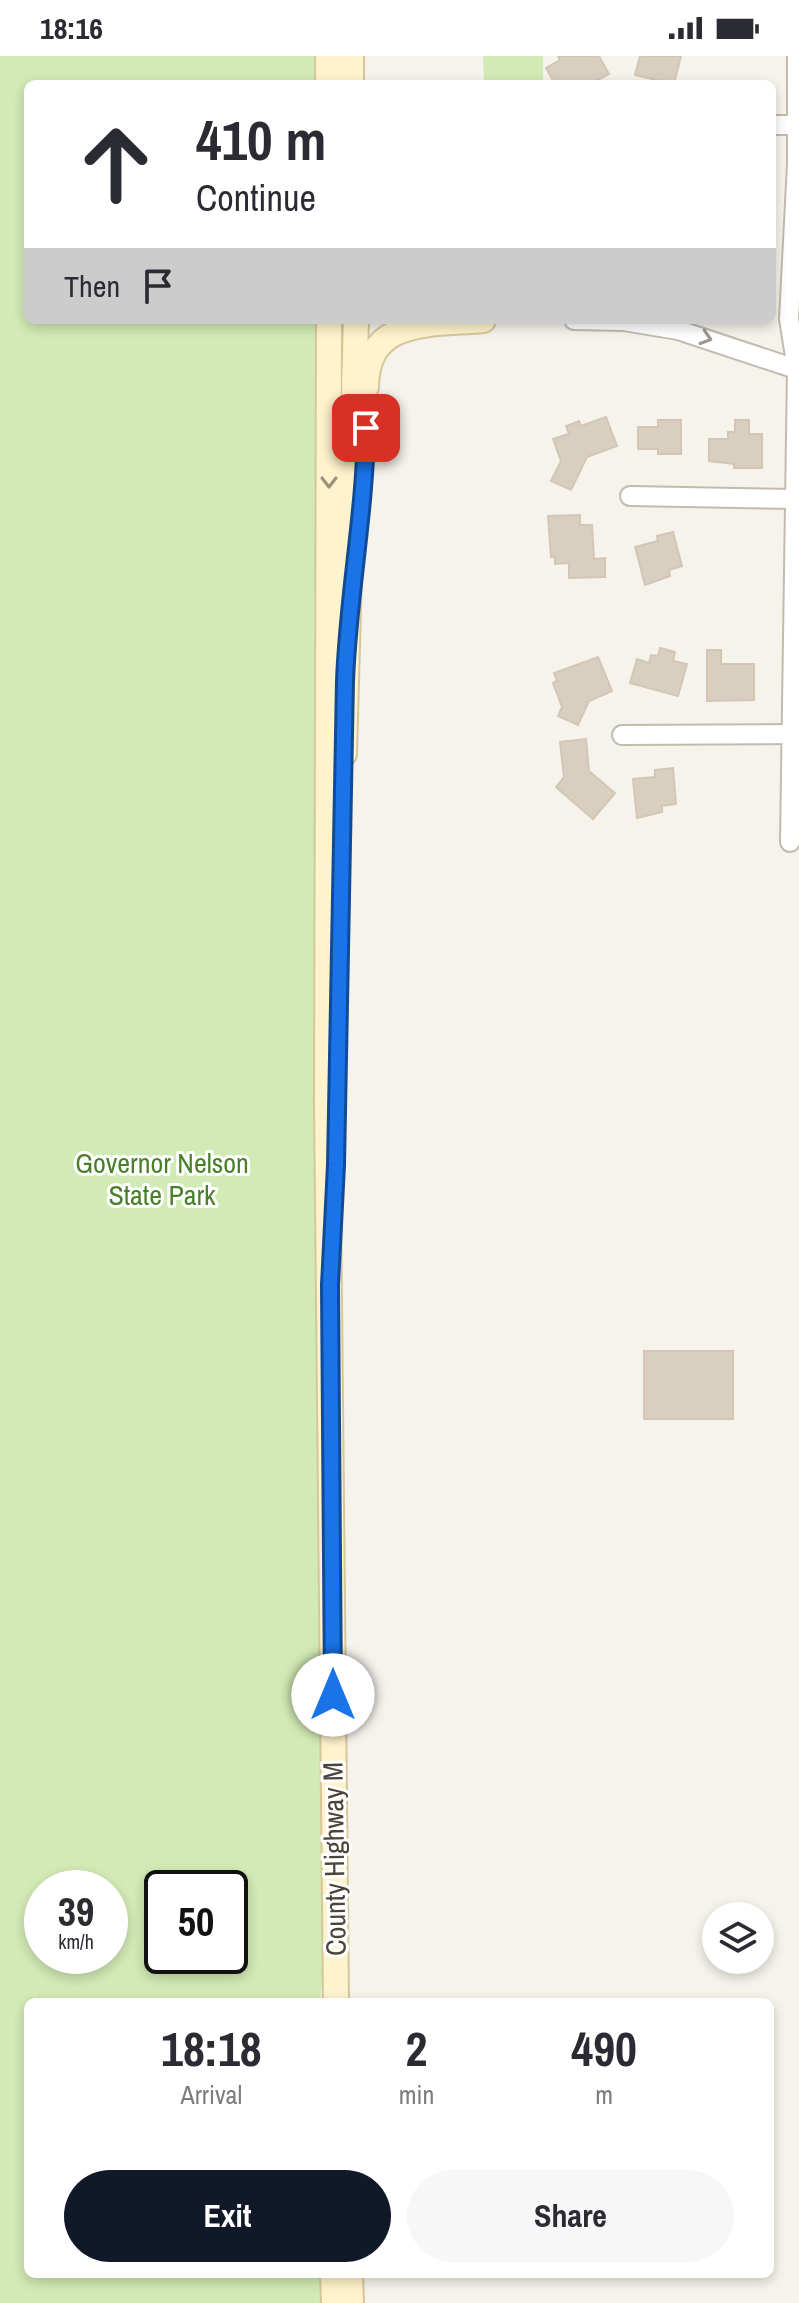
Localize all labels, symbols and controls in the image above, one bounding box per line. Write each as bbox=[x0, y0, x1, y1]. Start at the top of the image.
text: 18:16 bbox=[40, 8, 103, 48]
text: 410 m bbox=[196, 102, 326, 177]
icon: ahead bbox=[64, 112, 168, 216]
text: Continue bbox=[196, 174, 316, 222]
icon: arrive bbox=[136, 264, 180, 308]
text: Then bbox=[64, 266, 120, 306]
one-way arrow bbox=[698, 329, 712, 345]
pin bbox=[332, 394, 400, 462]
icon: arrive bbox=[344, 406, 388, 450]
one-way arrow bbox=[320, 476, 338, 489]
park label: Governor Nelson State Park bbox=[75, 1144, 249, 1214]
position arrow bbox=[291, 1653, 375, 1737]
street label: County Highway M bbox=[313, 1762, 355, 1956]
speed limit sign: 50 bbox=[144, 1870, 248, 1974]
text: 39 bbox=[58, 1885, 94, 1938]
map controls bbox=[702, 1902, 774, 1974]
button: layers bbox=[702, 1902, 774, 1974]
text: km/h bbox=[58, 1928, 94, 1955]
text: 18:18 bbox=[161, 2016, 262, 2081]
text: 2 bbox=[406, 2016, 427, 2081]
text: 490 bbox=[571, 2016, 637, 2081]
text: Arrival bbox=[181, 2077, 242, 2112]
text: min bbox=[399, 2077, 434, 2112]
text: m bbox=[595, 2077, 613, 2112]
button: Exit bbox=[64, 2170, 391, 2262]
button: Share bbox=[407, 2170, 734, 2262]

